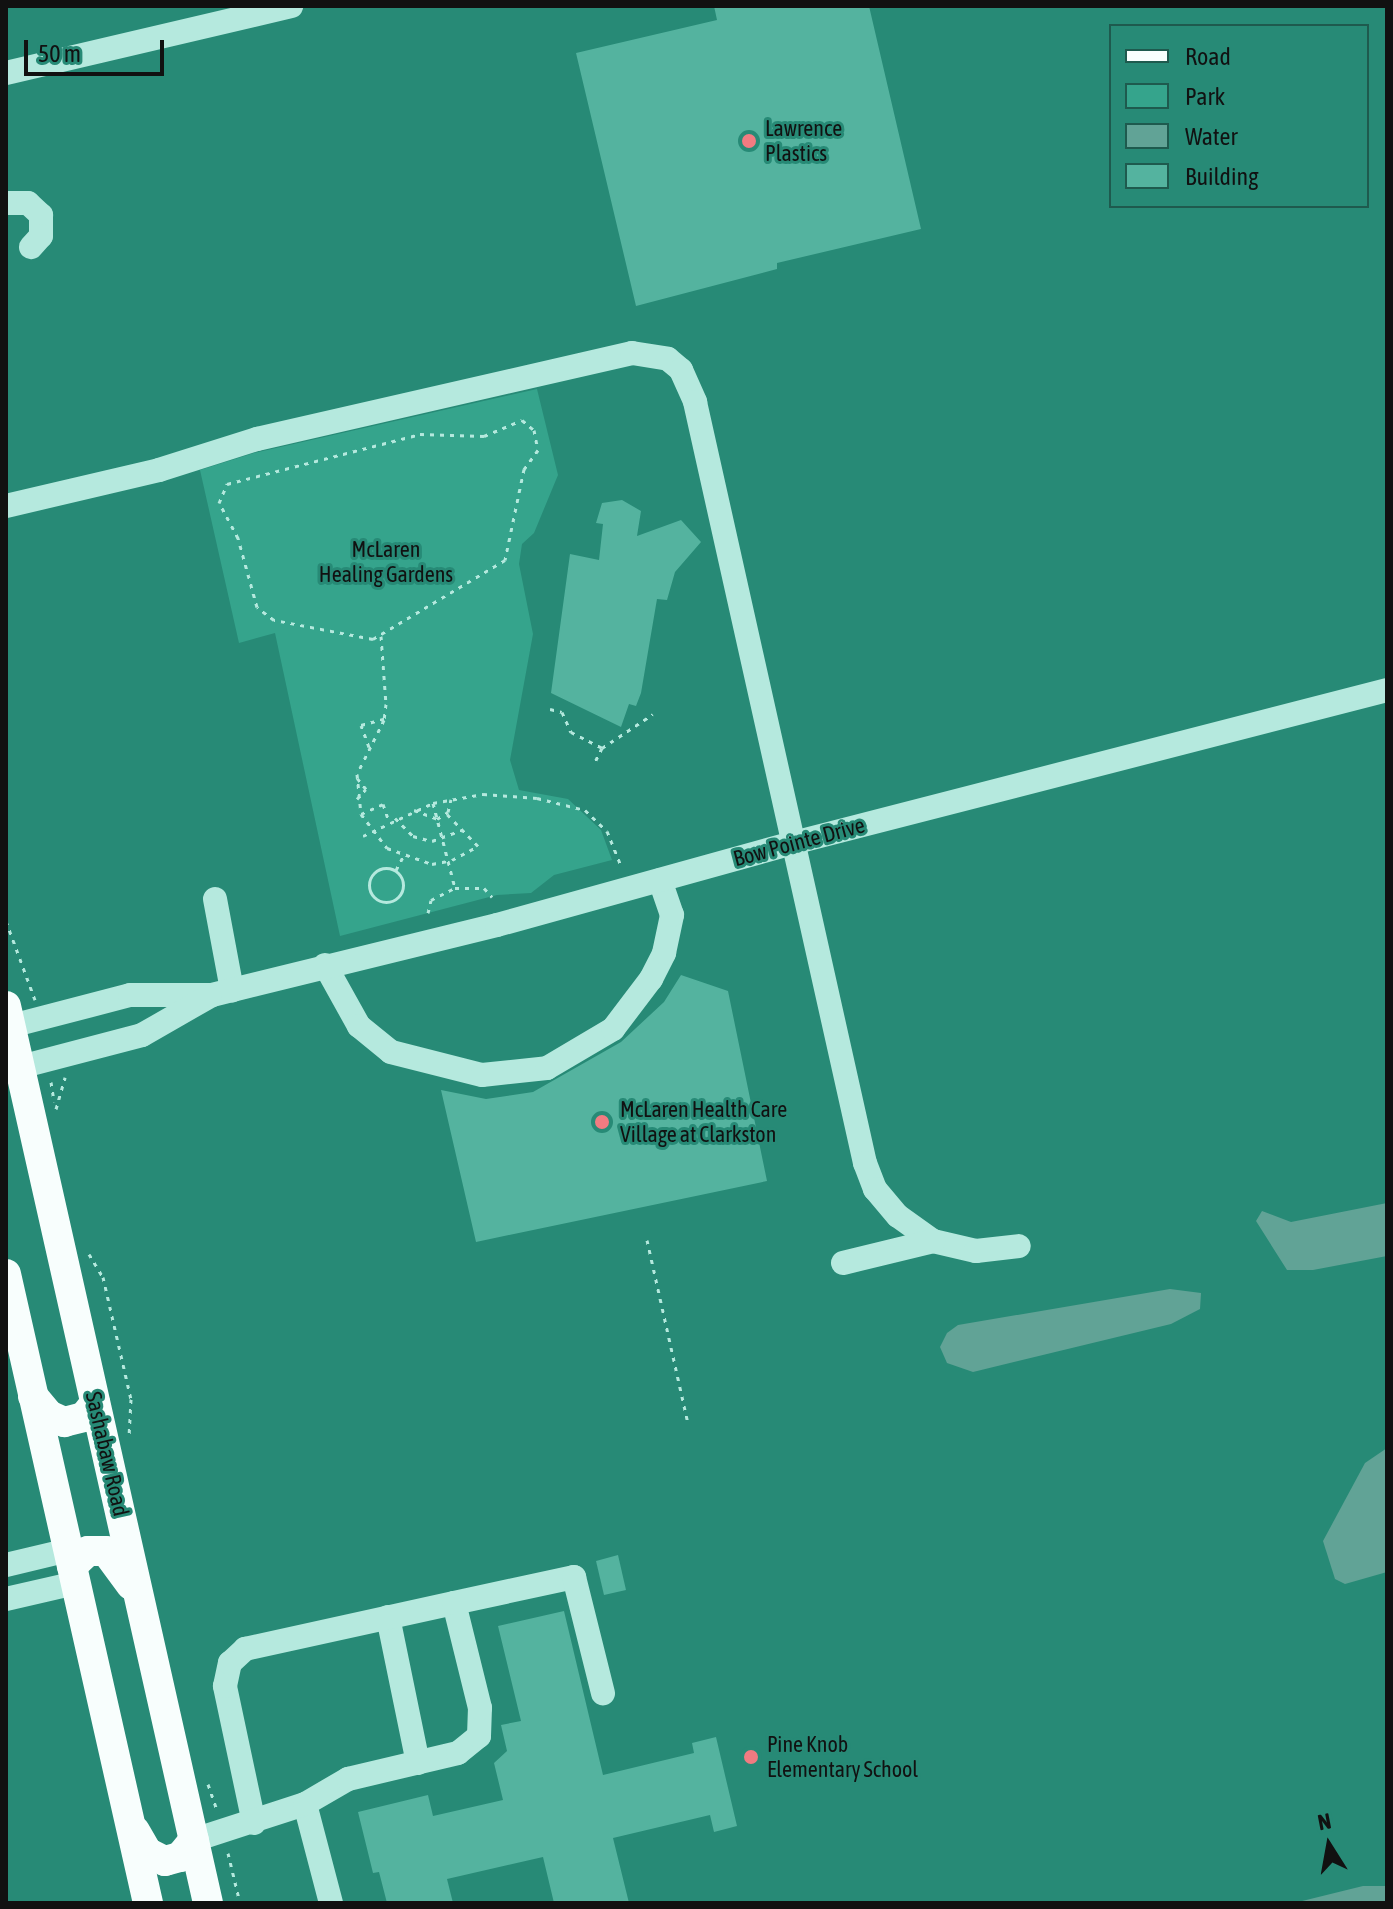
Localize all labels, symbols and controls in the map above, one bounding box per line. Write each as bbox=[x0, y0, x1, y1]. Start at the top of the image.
scale bar bbox=[28, 24, 168, 74]
legend bbox=[1109, 24, 1369, 208]
text: 50 m bbox=[38, 40, 81, 67]
text: Road bbox=[1185, 43, 1231, 70]
text: Park bbox=[1185, 83, 1225, 110]
place label: Lawrence Plastics bbox=[765, 115, 842, 166]
text: Water bbox=[1185, 123, 1238, 150]
marker: Lawrence Plastics bbox=[740, 132, 758, 150]
text: Building bbox=[1185, 163, 1258, 190]
park label: McLaren Healing Gardens bbox=[319, 536, 453, 588]
street label: Bow Pointe Drive bbox=[730, 812, 868, 872]
place label: McLaren Health Care Village at Clarkston bbox=[620, 1096, 787, 1148]
marker: McLaren Health Care Village at Clarkston bbox=[591, 1111, 613, 1133]
street label: Sashabaw Road bbox=[80, 1389, 134, 1519]
place label: Pine Knob Elementary School bbox=[767, 1731, 918, 1782]
marker: Pine Knob Elementary School bbox=[742, 1748, 760, 1766]
north arrow bbox=[1289, 1805, 1369, 1885]
text: N bbox=[1316, 1807, 1333, 1835]

